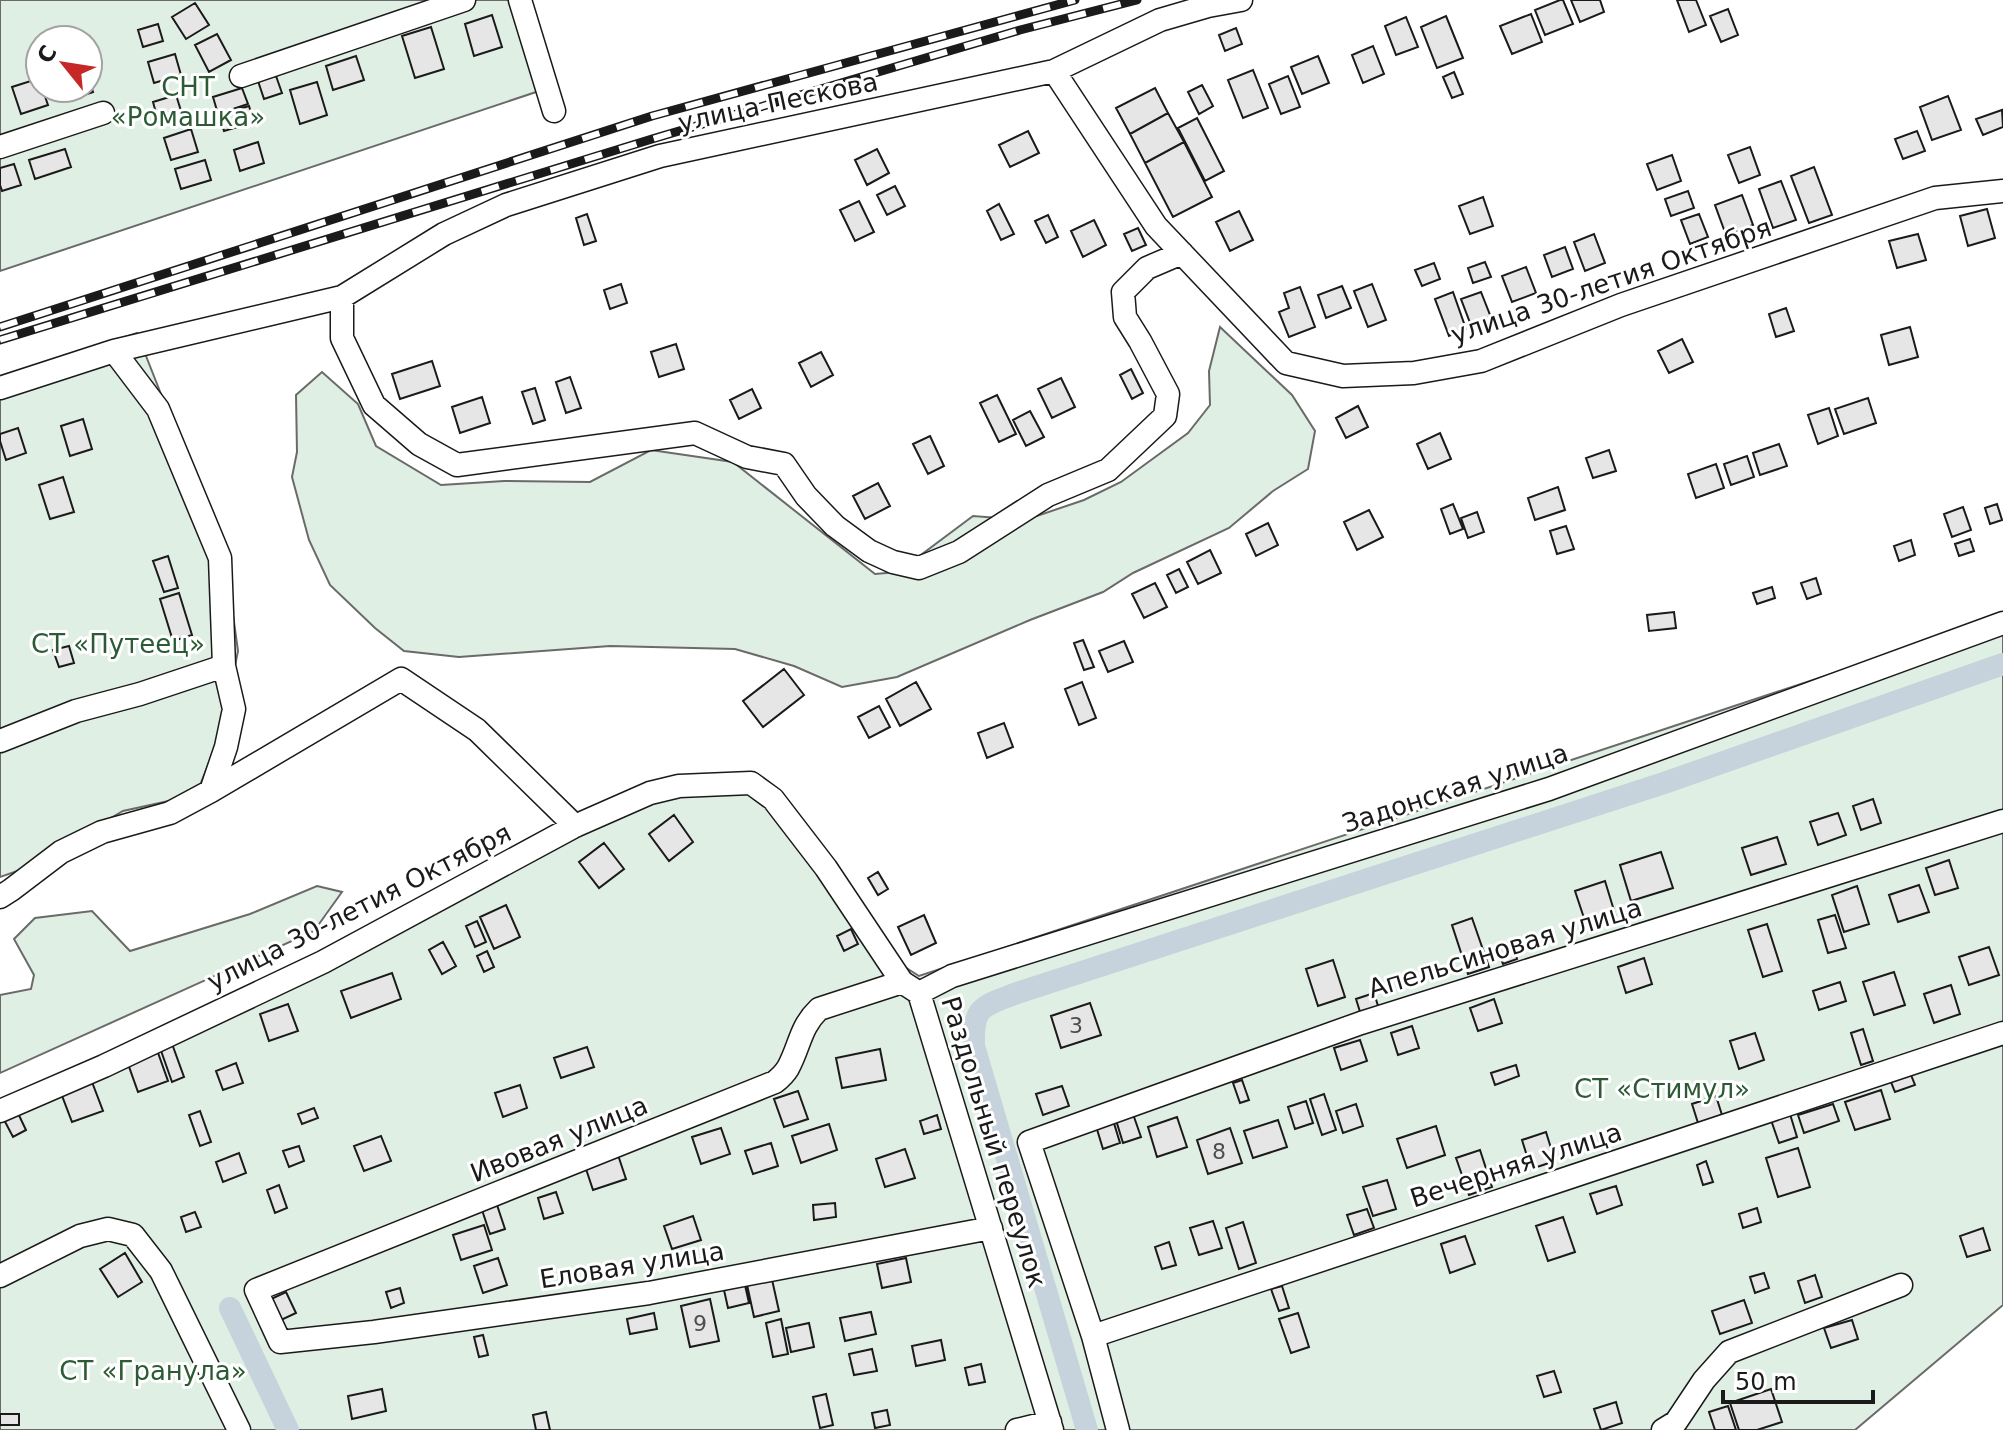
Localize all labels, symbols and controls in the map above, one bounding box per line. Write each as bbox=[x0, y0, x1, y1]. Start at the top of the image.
north arrow bbox=[24, 24, 104, 104]
text: С bbox=[32, 41, 62, 67]
street label: улица Пескова bbox=[675, 66, 881, 138]
park label: СНТ «Ромашка» bbox=[111, 72, 265, 132]
street label: улица 30-летия Октября bbox=[1447, 212, 1775, 350]
park label: СТ «Путеец» bbox=[31, 629, 205, 659]
street label: Задонская улица bbox=[1338, 737, 1572, 839]
street label: улица 30-летия Октября bbox=[202, 817, 516, 997]
street label: Апельсиновая улица bbox=[1365, 892, 1645, 1004]
street label: Раздольный переулок bbox=[935, 993, 1053, 1291]
house number: 3 bbox=[1069, 1013, 1083, 1038]
park label: СТ «Стимул» bbox=[1574, 1074, 1750, 1104]
street label: Ивовая улица bbox=[466, 1090, 652, 1188]
street label: Вечерняя улица bbox=[1406, 1117, 1626, 1213]
house number: 8 bbox=[1212, 1139, 1226, 1164]
street label: Еловая улица bbox=[537, 1236, 727, 1294]
house number: 9 bbox=[693, 1311, 707, 1336]
scale bar bbox=[1723, 1354, 1873, 1404]
park label: СТ «Гранула» bbox=[59, 1356, 247, 1386]
text: 50 m bbox=[1735, 1368, 1797, 1396]

